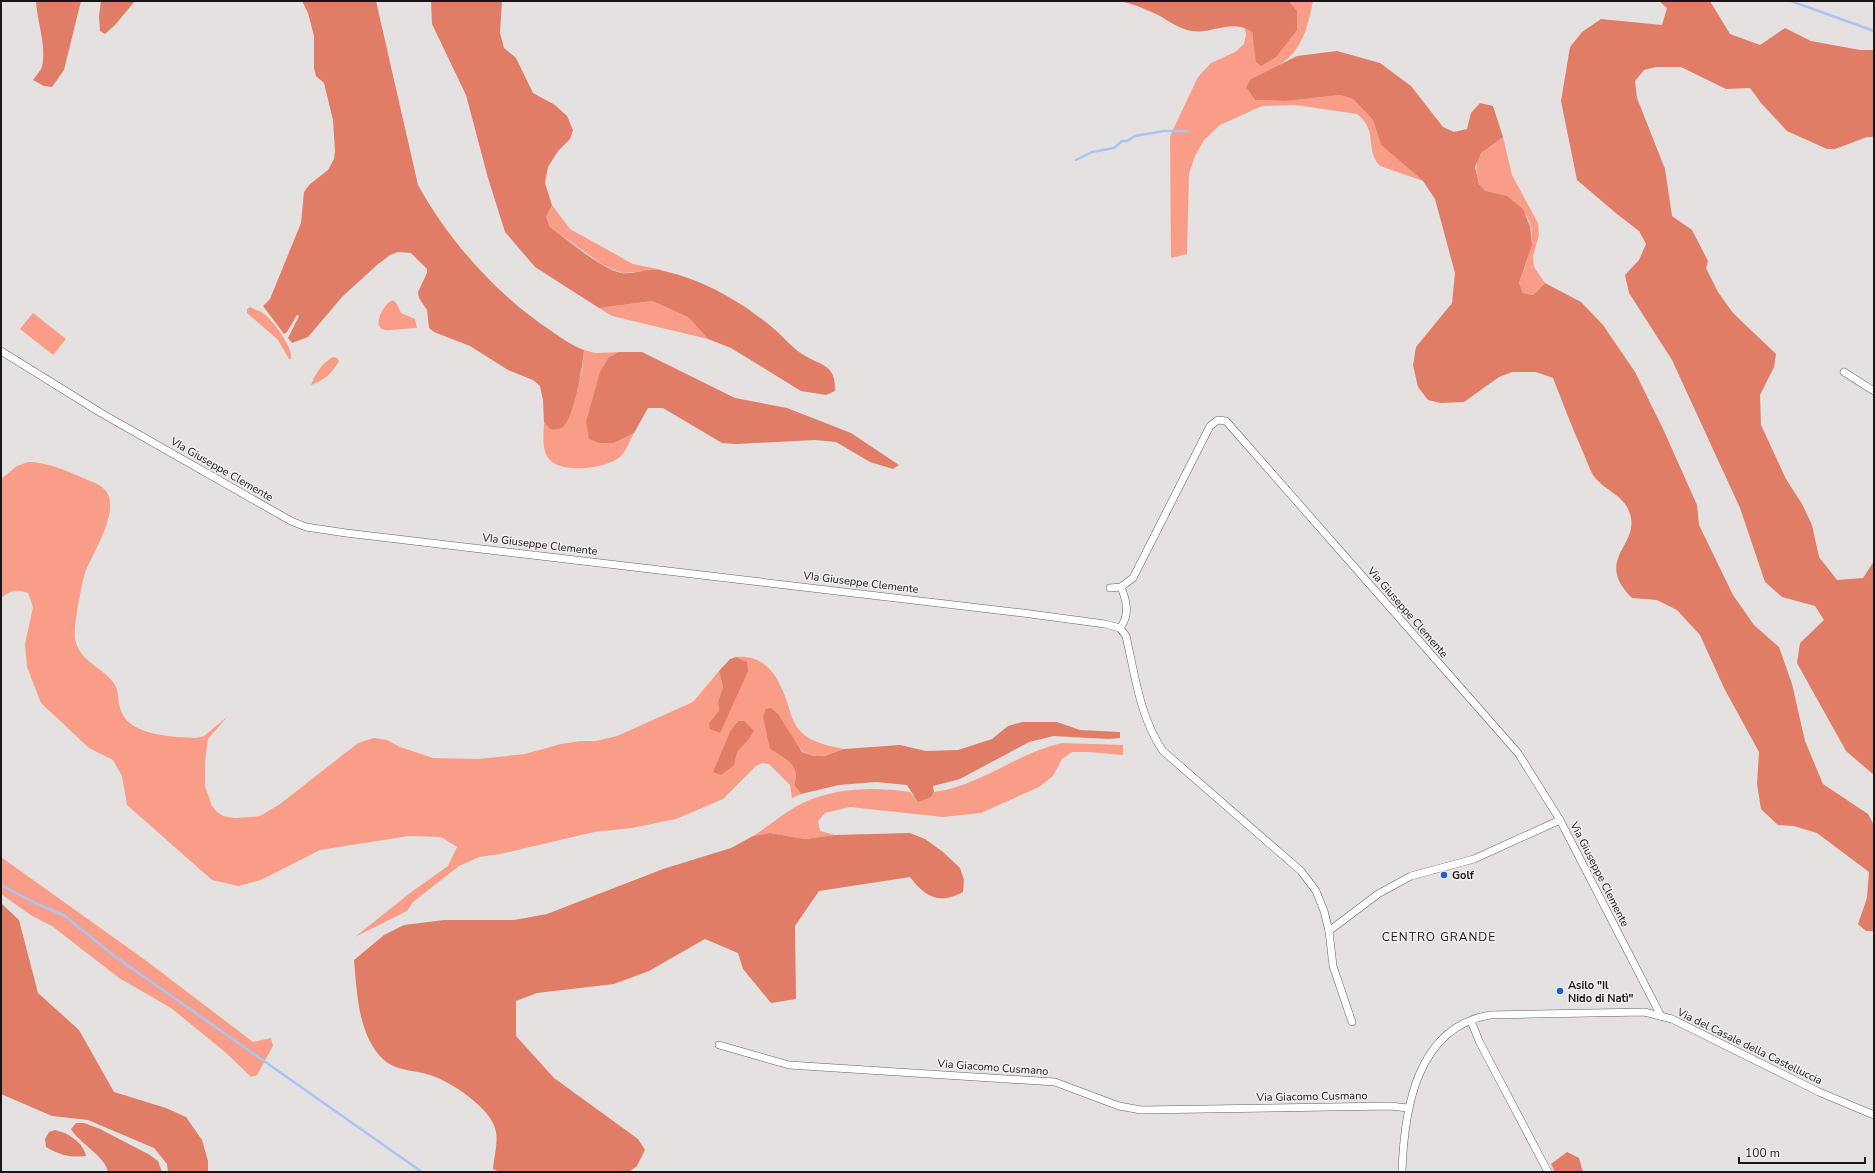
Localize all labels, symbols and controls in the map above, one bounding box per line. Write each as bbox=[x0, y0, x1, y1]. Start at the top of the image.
street label: VIa Giuseppe Clemente bbox=[167, 433, 276, 505]
street label: VIa Giuseppe Clemente bbox=[480, 530, 599, 559]
street label: Via Giuseppe Clemente bbox=[1363, 563, 1451, 661]
street label: VIa Giuseppe Clemente bbox=[801, 568, 920, 597]
street label: Via Giuseppe Clemente bbox=[1566, 818, 1633, 929]
place label: Golf bbox=[1452, 868, 1475, 883]
marker: Golf bbox=[1439, 870, 1449, 880]
district label: CENTRO GRANDE bbox=[1382, 929, 1496, 945]
place label: Asilo "Il Nido di Natì" bbox=[1568, 978, 1634, 1006]
marker: Asilo "Il Nido di Natì" bbox=[1555, 986, 1565, 996]
street label: Via del Casale della Castelluccia bbox=[1674, 1004, 1825, 1088]
street label: Via Giacomo Cusmano bbox=[936, 1056, 1049, 1079]
street label: Via Giacomo Cusmano bbox=[1255, 1088, 1368, 1105]
scale bar bbox=[1739, 1139, 1865, 1165]
text: 100 m bbox=[1745, 1145, 1780, 1161]

